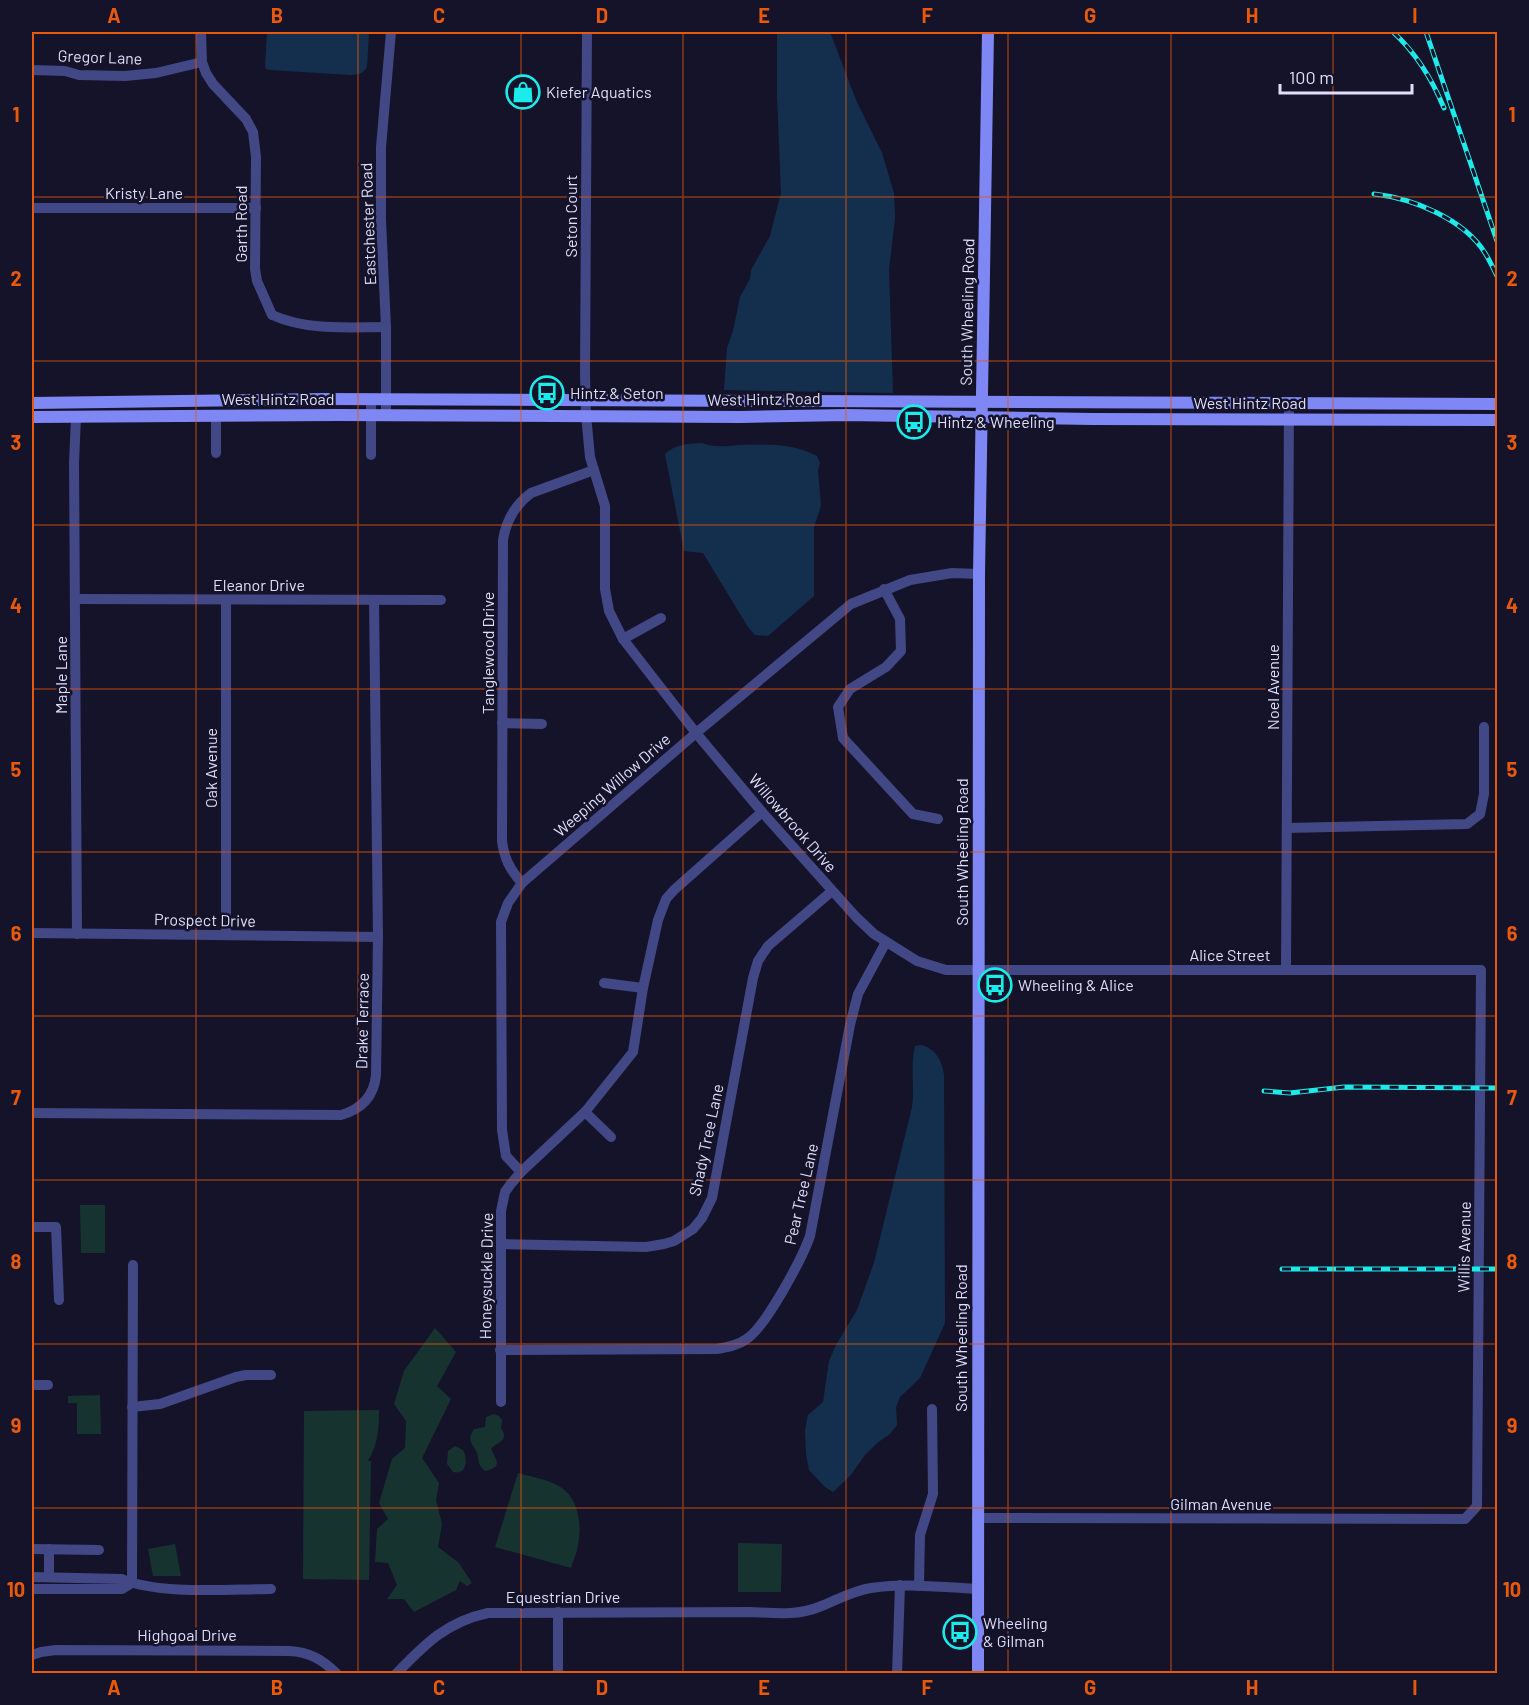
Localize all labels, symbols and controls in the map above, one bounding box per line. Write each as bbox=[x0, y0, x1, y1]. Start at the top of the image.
text: A bbox=[107, 3, 121, 27]
text: B bbox=[271, 3, 283, 27]
text: C bbox=[433, 3, 445, 27]
text: D bbox=[596, 3, 608, 27]
text: E bbox=[758, 3, 770, 27]
text: F bbox=[921, 3, 933, 27]
text: G bbox=[1084, 3, 1096, 27]
text: H bbox=[1246, 3, 1258, 27]
text: I bbox=[1412, 3, 1418, 27]
street label: Gregor Lane bbox=[57, 46, 143, 67]
scale bar bbox=[1280, 57, 1412, 95]
text: 100 m bbox=[1289, 66, 1334, 88]
shop icon: Kiefer Aquatics bbox=[505, 74, 541, 110]
place label: Kiefer Aquatics bbox=[546, 82, 652, 101]
text: 1 bbox=[12, 102, 20, 126]
text: 1 bbox=[1508, 102, 1516, 126]
street label: Eastchester Road bbox=[356, 162, 379, 286]
street label: Seton Court bbox=[561, 175, 580, 257]
street label: Kristy Lane bbox=[105, 183, 183, 202]
street label: Garth Road bbox=[231, 186, 250, 262]
street label: South Wheeling Road bbox=[956, 238, 977, 386]
text: 2 bbox=[10, 266, 22, 290]
text: 2 bbox=[1506, 266, 1518, 290]
bus stop icon: Hintz & Seton bbox=[529, 375, 565, 411]
place label: Hintz & Seton bbox=[570, 383, 664, 402]
street label: West Hintz Road bbox=[707, 388, 821, 409]
street label: West Hintz Road bbox=[221, 389, 335, 408]
street label: West Hintz Road bbox=[1193, 393, 1307, 412]
bus stop icon: Hintz & Wheeling bbox=[896, 404, 932, 440]
place label: Hintz & Wheeling bbox=[937, 412, 1055, 431]
text: 3 bbox=[11, 430, 21, 454]
text: 3 bbox=[1507, 430, 1517, 454]
street label: Eleanor Drive bbox=[213, 575, 305, 594]
street label: Tanglewood Drive bbox=[478, 592, 497, 714]
text: 4 bbox=[10, 593, 22, 617]
text: 4 bbox=[1506, 593, 1518, 617]
street label: Maple Lane bbox=[51, 636, 70, 714]
street label: Noel Avenue bbox=[1263, 644, 1282, 730]
street label: Oak Avenue bbox=[201, 728, 220, 808]
street label: Weeping Willow Drive bbox=[550, 729, 674, 840]
text: 5 bbox=[11, 757, 22, 781]
text: 5 bbox=[1507, 757, 1518, 781]
street label: Willowbrook Drive bbox=[745, 770, 841, 876]
street label: South Wheeling Road bbox=[952, 778, 971, 926]
street label: Prospect Drive bbox=[154, 909, 256, 930]
text: 6 bbox=[11, 921, 22, 945]
text: 6 bbox=[1507, 921, 1518, 945]
street label: Alice Street bbox=[1189, 945, 1271, 964]
bus stop icon: Wheeling & Alice bbox=[977, 967, 1013, 1003]
street label: Drake Terrace bbox=[351, 973, 372, 1069]
place label: Wheeling & Alice bbox=[1018, 975, 1134, 994]
street label: Shady Tree Lane bbox=[684, 1082, 727, 1198]
text: 7 bbox=[11, 1085, 21, 1109]
text: 7 bbox=[1507, 1085, 1517, 1109]
street label: Pear Tree Lane bbox=[780, 1141, 821, 1246]
street label: Willis Avenue bbox=[1453, 1201, 1474, 1293]
street label: Honeysuckle Drive bbox=[475, 1213, 496, 1339]
text: 8 bbox=[11, 1249, 22, 1273]
text: 8 bbox=[1507, 1249, 1518, 1273]
street label: South Wheeling Road bbox=[951, 1264, 970, 1412]
text: 9 bbox=[11, 1413, 21, 1437]
text: 9 bbox=[1507, 1413, 1517, 1437]
street label: Gilman Avenue bbox=[1170, 1494, 1272, 1513]
text: 10 bbox=[7, 1577, 25, 1601]
text: 10 bbox=[1503, 1577, 1521, 1601]
street label: Equestrian Drive bbox=[506, 1587, 620, 1606]
place label: Wheeling & Gilman bbox=[983, 1613, 1048, 1650]
bus stop icon: Wheeling & Gilman bbox=[942, 1614, 978, 1650]
street label: Highgoal Drive bbox=[137, 1625, 237, 1644]
text: A bbox=[107, 1675, 121, 1699]
text: B bbox=[271, 1675, 283, 1699]
text: C bbox=[433, 1675, 445, 1699]
text: D bbox=[596, 1675, 608, 1699]
text: E bbox=[758, 1675, 770, 1699]
text: F bbox=[921, 1675, 933, 1699]
text: G bbox=[1084, 1675, 1096, 1699]
text: H bbox=[1246, 1675, 1258, 1699]
text: I bbox=[1412, 1675, 1418, 1699]

